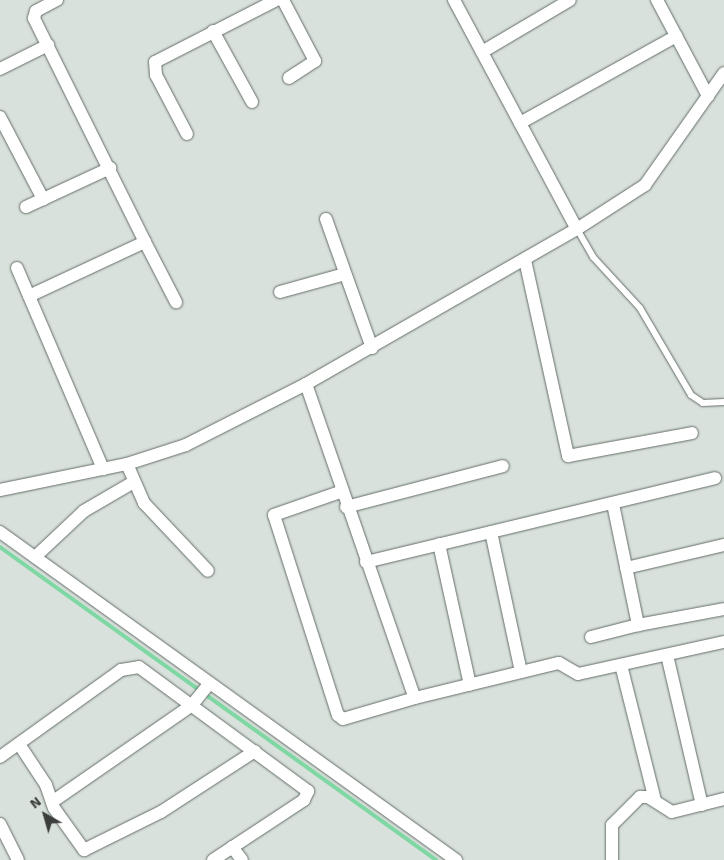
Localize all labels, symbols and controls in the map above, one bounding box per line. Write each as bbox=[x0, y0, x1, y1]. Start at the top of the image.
north arrow bbox=[20, 790, 70, 840]
text: N bbox=[26, 793, 45, 812]

